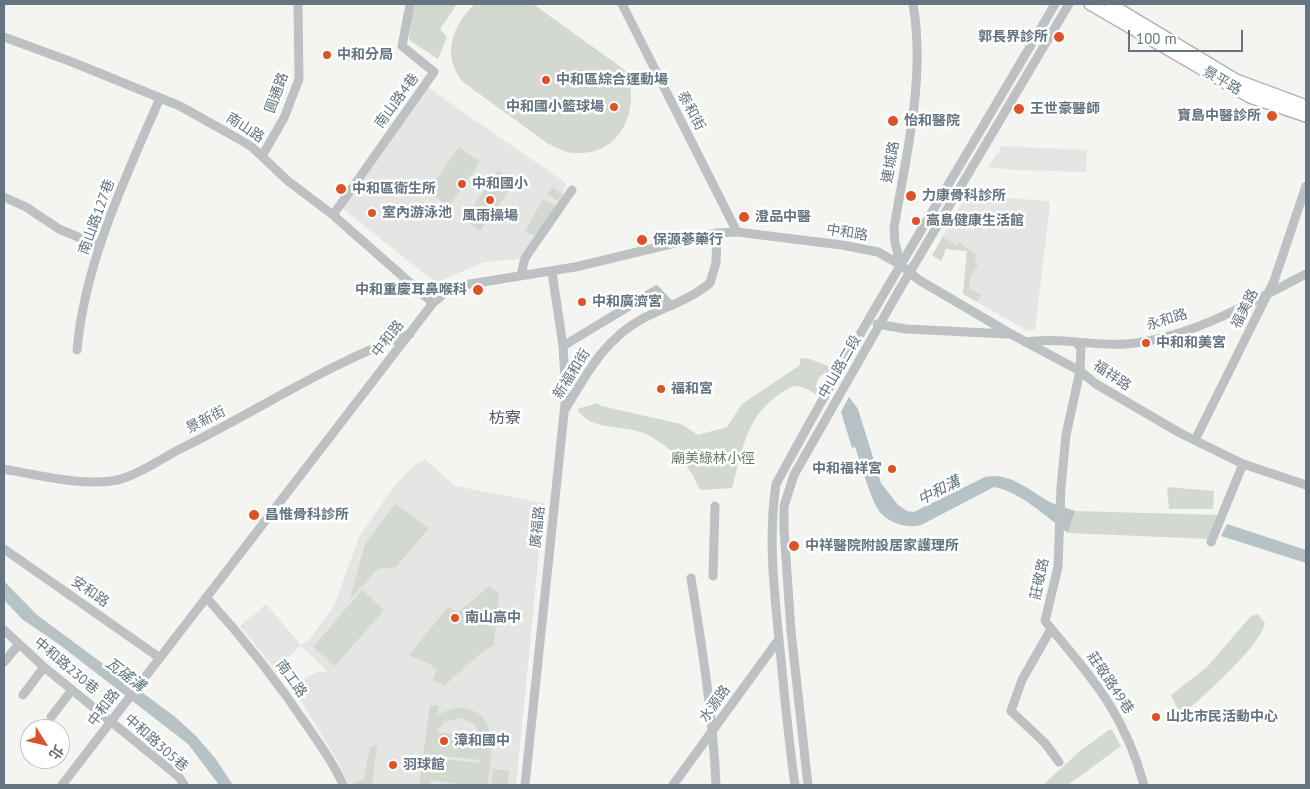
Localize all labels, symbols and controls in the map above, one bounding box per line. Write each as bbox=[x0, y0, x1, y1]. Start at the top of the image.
scale bar bbox=[1130, 20, 1245, 52]
place label: 郭長界診所 bbox=[978, 29, 1048, 45]
text: 100 m bbox=[1136, 29, 1177, 48]
marker: 郭長界診所 bbox=[1052, 30, 1066, 44]
place label: 中和分局 bbox=[337, 47, 393, 63]
marker: 中和分局 bbox=[321, 49, 333, 61]
street label: 景平路 bbox=[1200, 63, 1244, 99]
street label: 圓通路 bbox=[262, 70, 292, 116]
street label: 南山路4巷 bbox=[372, 70, 422, 132]
place label: 中和區綜合運動場 bbox=[556, 72, 668, 88]
marker: 中和區綜合運動場 bbox=[540, 74, 552, 86]
street label: 泰和街 bbox=[674, 89, 708, 133]
place label: 中和國小籃球場 bbox=[506, 99, 604, 115]
marker: 中和國小籃球場 bbox=[608, 101, 620, 113]
place label: 王世豪醫師 bbox=[1030, 101, 1100, 117]
marker: 王世豪醫師 bbox=[1012, 102, 1026, 116]
place label: 寶島中醫診所 bbox=[1177, 108, 1261, 124]
marker: 寶島中醫診所 bbox=[1265, 109, 1279, 123]
street label: 南山路 bbox=[223, 110, 267, 146]
place label: 怡和醫院 bbox=[904, 113, 960, 129]
marker: 怡和醫院 bbox=[886, 114, 900, 128]
street label: 連城路 bbox=[879, 140, 903, 184]
place label: 中和國小 bbox=[472, 176, 528, 192]
street label: 南山路127巷 bbox=[76, 177, 118, 257]
marker: 中和國小 bbox=[456, 178, 468, 190]
place label: 中和區衛生所 bbox=[352, 181, 436, 197]
marker: 中和區衛生所 bbox=[334, 182, 348, 196]
place label: 力康骨科診所 bbox=[922, 188, 1006, 204]
marker: 力康骨科診所 bbox=[904, 189, 918, 203]
marker: 風雨操場 bbox=[484, 194, 496, 206]
place label: 室內游泳池 bbox=[382, 205, 452, 221]
marker: 室內游泳池 bbox=[366, 207, 378, 219]
place label: 風雨操場 bbox=[462, 208, 518, 224]
place label: 澄品中醫 bbox=[755, 209, 811, 225]
marker: 澄品中醫 bbox=[737, 210, 751, 224]
place label: 高島健康生活館 bbox=[926, 213, 1024, 229]
marker: 高島健康生活館 bbox=[910, 215, 922, 227]
street label: 中和路 bbox=[825, 221, 869, 245]
place label: 保源蔘藥行 bbox=[653, 232, 723, 248]
marker: 保源蔘藥行 bbox=[635, 233, 649, 247]
place label: 中和重慶耳鼻喉科 bbox=[355, 282, 467, 298]
marker: 中和重慶耳鼻喉科 bbox=[471, 283, 485, 297]
street label: 福美路 bbox=[1228, 286, 1262, 332]
place label: 中和廣濟宮 bbox=[592, 294, 662, 310]
marker: 中和廣濟宮 bbox=[576, 296, 588, 308]
street label: 永和路 bbox=[1144, 306, 1190, 334]
street label: 中和路 bbox=[368, 317, 408, 361]
street label: 中山路二段 bbox=[815, 332, 865, 402]
place label: 中和和美宮 bbox=[1156, 335, 1226, 351]
marker: 中和和美宮 bbox=[1140, 337, 1152, 349]
street label: 新福和街 bbox=[550, 346, 594, 402]
street label: 福祥路 bbox=[1090, 357, 1134, 395]
place label: 福和宮 bbox=[671, 381, 713, 397]
marker: 福和宮 bbox=[655, 383, 667, 395]
street label: 景新街 bbox=[183, 403, 229, 437]
district label: 枋寮 bbox=[489, 408, 521, 428]
park label: 廟美綠林小徑 bbox=[671, 451, 755, 467]
place label: 中和福祥宮 bbox=[812, 461, 882, 477]
marker: 中和福祥宮 bbox=[886, 463, 898, 475]
water label: 中和溝 bbox=[915, 473, 963, 509]
street label: 廣福路 bbox=[527, 505, 549, 549]
place label: 昌惟骨科診所 bbox=[265, 507, 349, 523]
marker: 昌惟骨科診所 bbox=[247, 508, 261, 522]
place label: 中祥醫院附設居家護理所 bbox=[805, 538, 959, 554]
marker: 中祥醫院附設居家護理所 bbox=[787, 539, 801, 553]
street label: 莊敬路 bbox=[1027, 557, 1053, 601]
street label: 安和路 bbox=[68, 573, 112, 611]
place label: 南山高中 bbox=[465, 610, 521, 626]
marker: 南山高中 bbox=[449, 612, 461, 624]
street label: 中和路230巷 bbox=[30, 634, 102, 698]
street label: 莊敬路49巷 bbox=[1083, 649, 1137, 717]
water label: 瓦磘溝 bbox=[102, 654, 148, 696]
street label: 南工路 bbox=[272, 657, 310, 701]
street label: 水源路 bbox=[696, 682, 734, 726]
street label: 中和路 bbox=[85, 686, 123, 730]
place label: 山北市民活動中心 bbox=[1166, 709, 1278, 725]
street label: 中和路305巷 bbox=[121, 711, 191, 775]
marker: 山北市民活動中心 bbox=[1150, 711, 1162, 723]
north arrow bbox=[20, 719, 70, 769]
place label: 漳和國中 bbox=[454, 733, 510, 749]
marker: 漳和國中 bbox=[438, 735, 450, 747]
text: 北 bbox=[45, 741, 68, 763]
place label: 羽球館 bbox=[403, 757, 445, 773]
marker: 羽球館 bbox=[387, 759, 399, 771]

